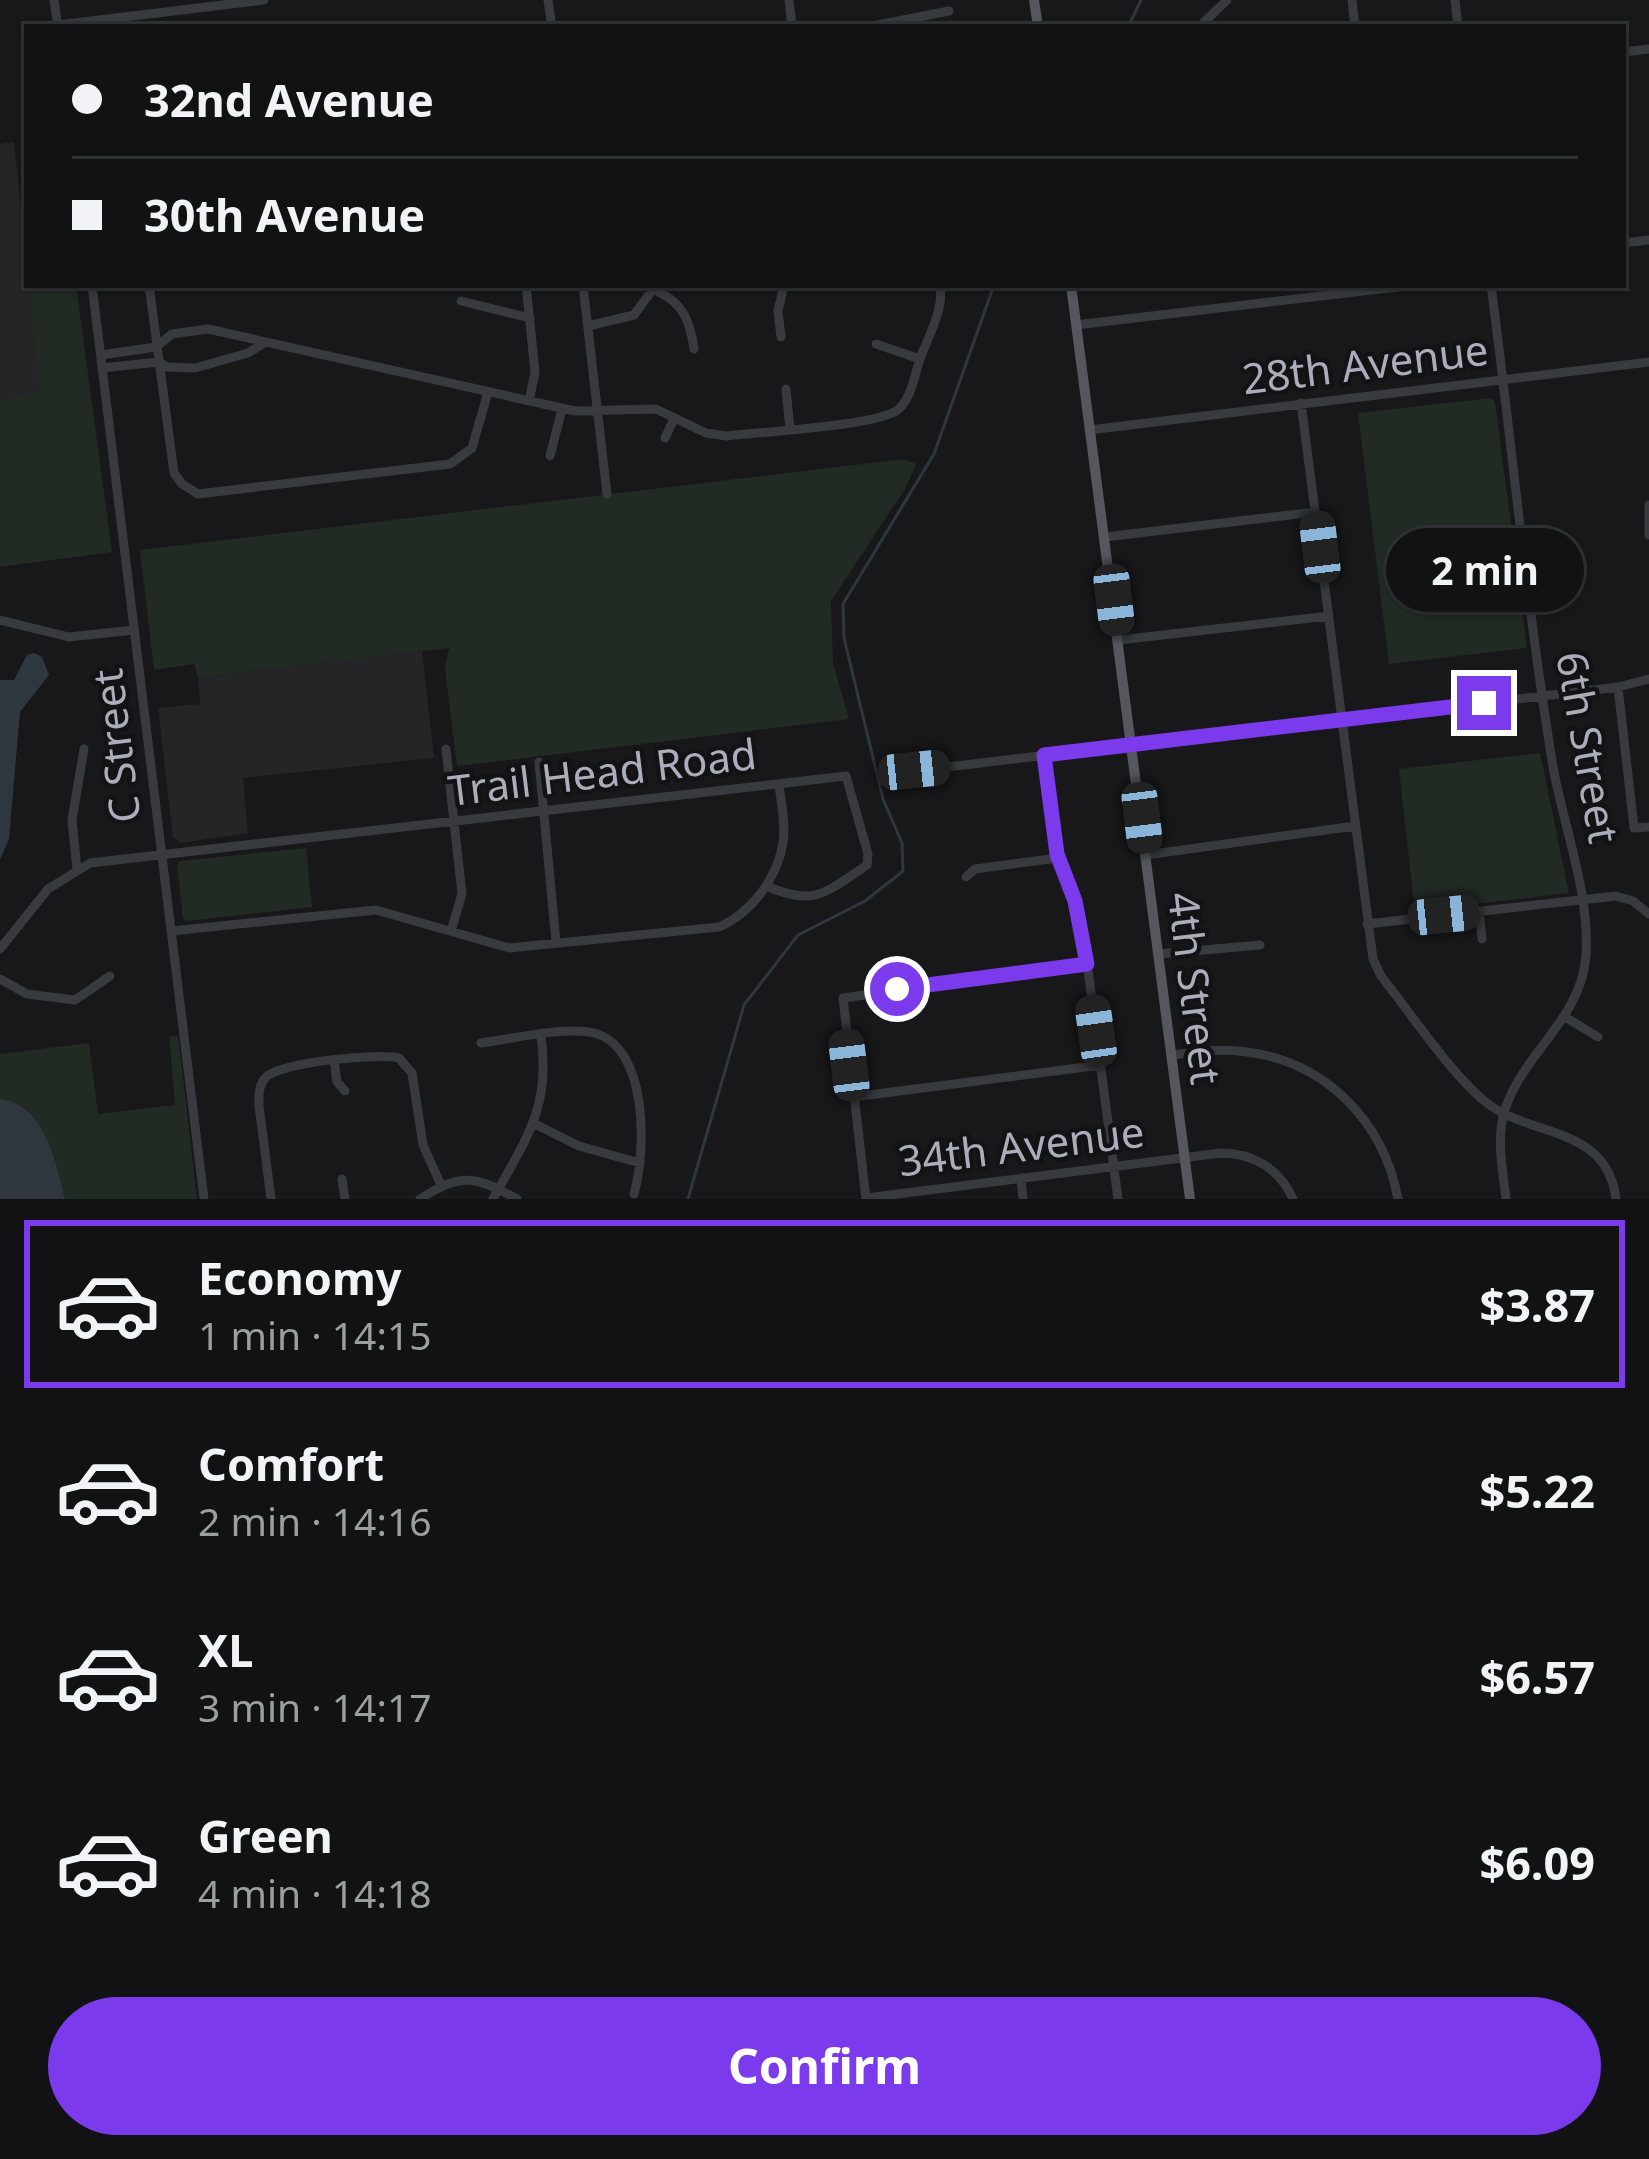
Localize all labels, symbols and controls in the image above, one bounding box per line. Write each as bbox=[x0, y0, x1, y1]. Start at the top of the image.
text: 32nd Avenue bbox=[144, 69, 434, 130]
text: 30th Avenue bbox=[144, 184, 425, 245]
street label: 28th Avenue bbox=[1239, 320, 1491, 406]
car bbox=[1298, 509, 1342, 585]
callout: 2 min bbox=[1385, 529, 1583, 613]
text: 2 min bbox=[1431, 543, 1539, 596]
car bbox=[1092, 562, 1136, 638]
street label: 6th Street bbox=[1544, 647, 1634, 847]
street label: C Street bbox=[77, 666, 153, 826]
route end bbox=[1457, 676, 1511, 730]
street label: Trail Head Road bbox=[445, 724, 759, 818]
car bbox=[876, 748, 952, 792]
car bbox=[1120, 780, 1164, 856]
street label: 4th Street bbox=[1156, 889, 1236, 1087]
car bbox=[1406, 893, 1482, 937]
route start bbox=[870, 962, 924, 1016]
car bbox=[1073, 993, 1119, 1069]
car bbox=[827, 1027, 871, 1103]
street label: 34th Avenue bbox=[895, 1102, 1147, 1188]
text: Economy bbox=[198, 1247, 402, 1308]
icon: car bbox=[54, 1250, 162, 1358]
text: $3.87 bbox=[1479, 1274, 1595, 1335]
text: 1 min · 14:15 bbox=[198, 1308, 432, 1361]
text: Comfort bbox=[198, 1433, 384, 1494]
icon: car bbox=[54, 1436, 162, 1544]
text: $5.22 bbox=[1479, 1460, 1595, 1521]
text: 2 min · 14:16 bbox=[198, 1494, 432, 1547]
text: XL bbox=[198, 1619, 253, 1680]
icon: car bbox=[54, 1622, 162, 1730]
text: $6.57 bbox=[1479, 1646, 1595, 1707]
text: 3 min · 14:17 bbox=[198, 1680, 432, 1733]
text: Green bbox=[198, 1805, 333, 1866]
icon: car bbox=[54, 1808, 162, 1916]
text: $6.09 bbox=[1479, 1832, 1595, 1893]
text: 4 min · 14:18 bbox=[198, 1866, 432, 1919]
button: Confirm bbox=[48, 1997, 1601, 2135]

